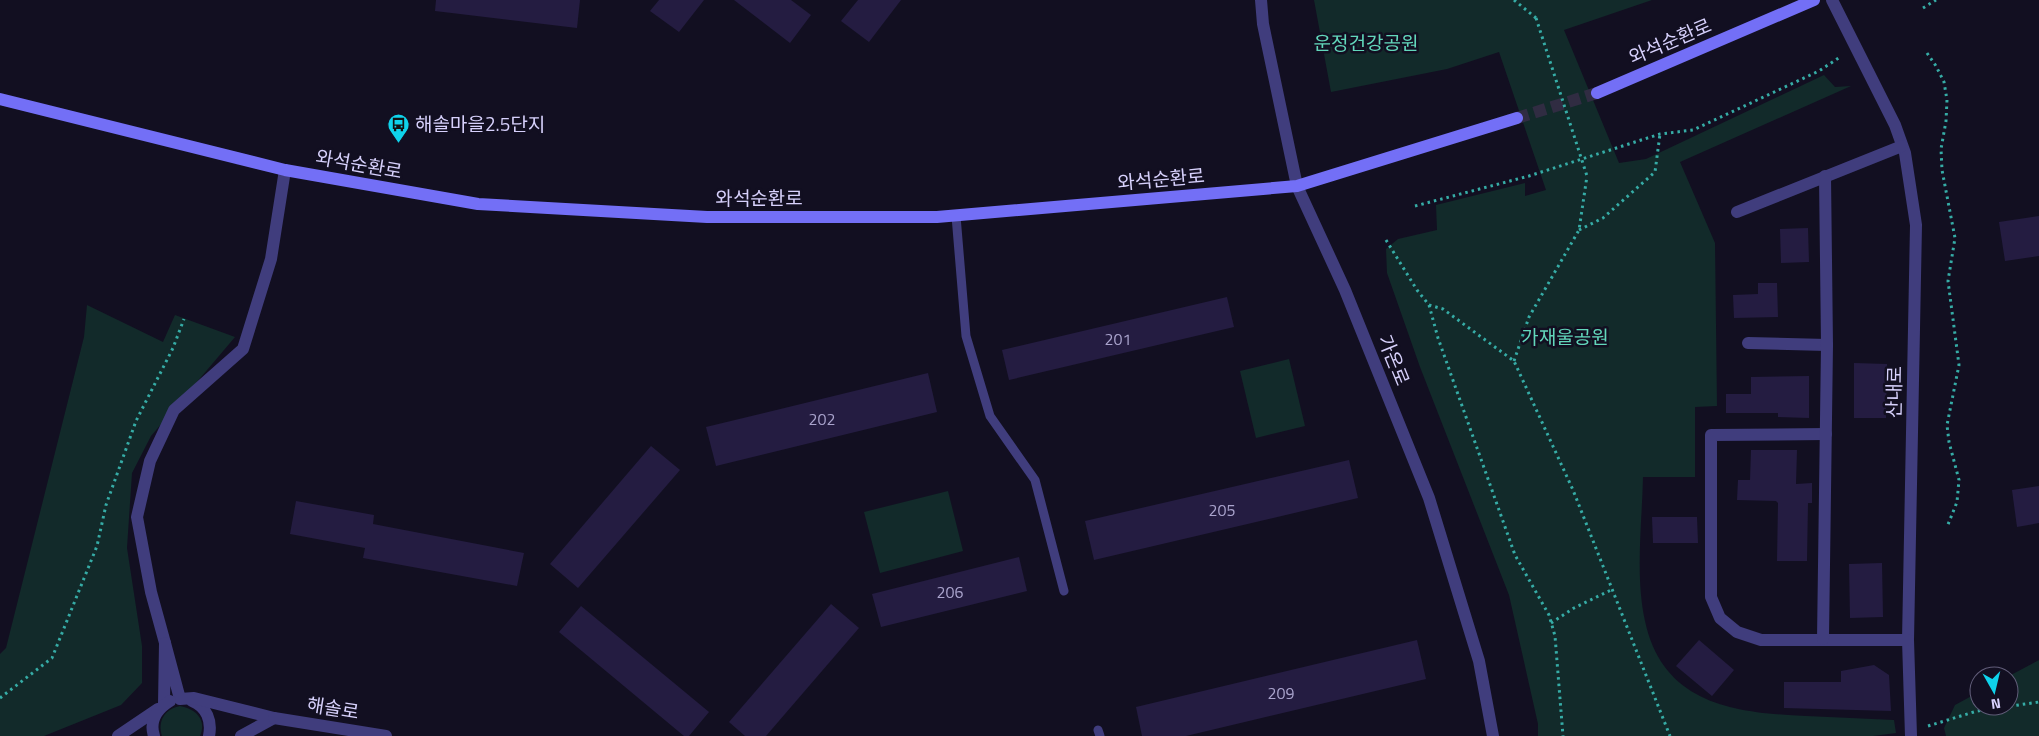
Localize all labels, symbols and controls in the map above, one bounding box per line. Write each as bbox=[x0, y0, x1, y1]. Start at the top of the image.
street label: 와석순환로 bbox=[1624, 10, 1716, 71]
park label: 운정건강공원 bbox=[1314, 28, 1418, 57]
place label: 해솔마을2.5단지 bbox=[415, 109, 545, 138]
bus stop icon: 해솔마을2.5단지 bbox=[387, 112, 411, 143]
street label: 와석순환로 bbox=[314, 142, 405, 185]
street label: 와석순환로 bbox=[1116, 160, 1206, 197]
street label: 와석순환로 bbox=[715, 183, 803, 212]
park label: 가재울공원 bbox=[1521, 322, 1609, 351]
house number: 201 bbox=[1105, 327, 1131, 351]
street label: 가온로 bbox=[1371, 330, 1418, 390]
street label: 산내로 bbox=[1879, 366, 1908, 418]
house number: 202 bbox=[809, 407, 835, 431]
house number: 205 bbox=[1209, 498, 1235, 522]
house number: 206 bbox=[937, 580, 963, 604]
north arrow bbox=[1969, 666, 2019, 716]
house number: 209 bbox=[1268, 681, 1294, 705]
street label: 해솔로 bbox=[305, 689, 361, 726]
text: N bbox=[1990, 693, 2002, 715]

